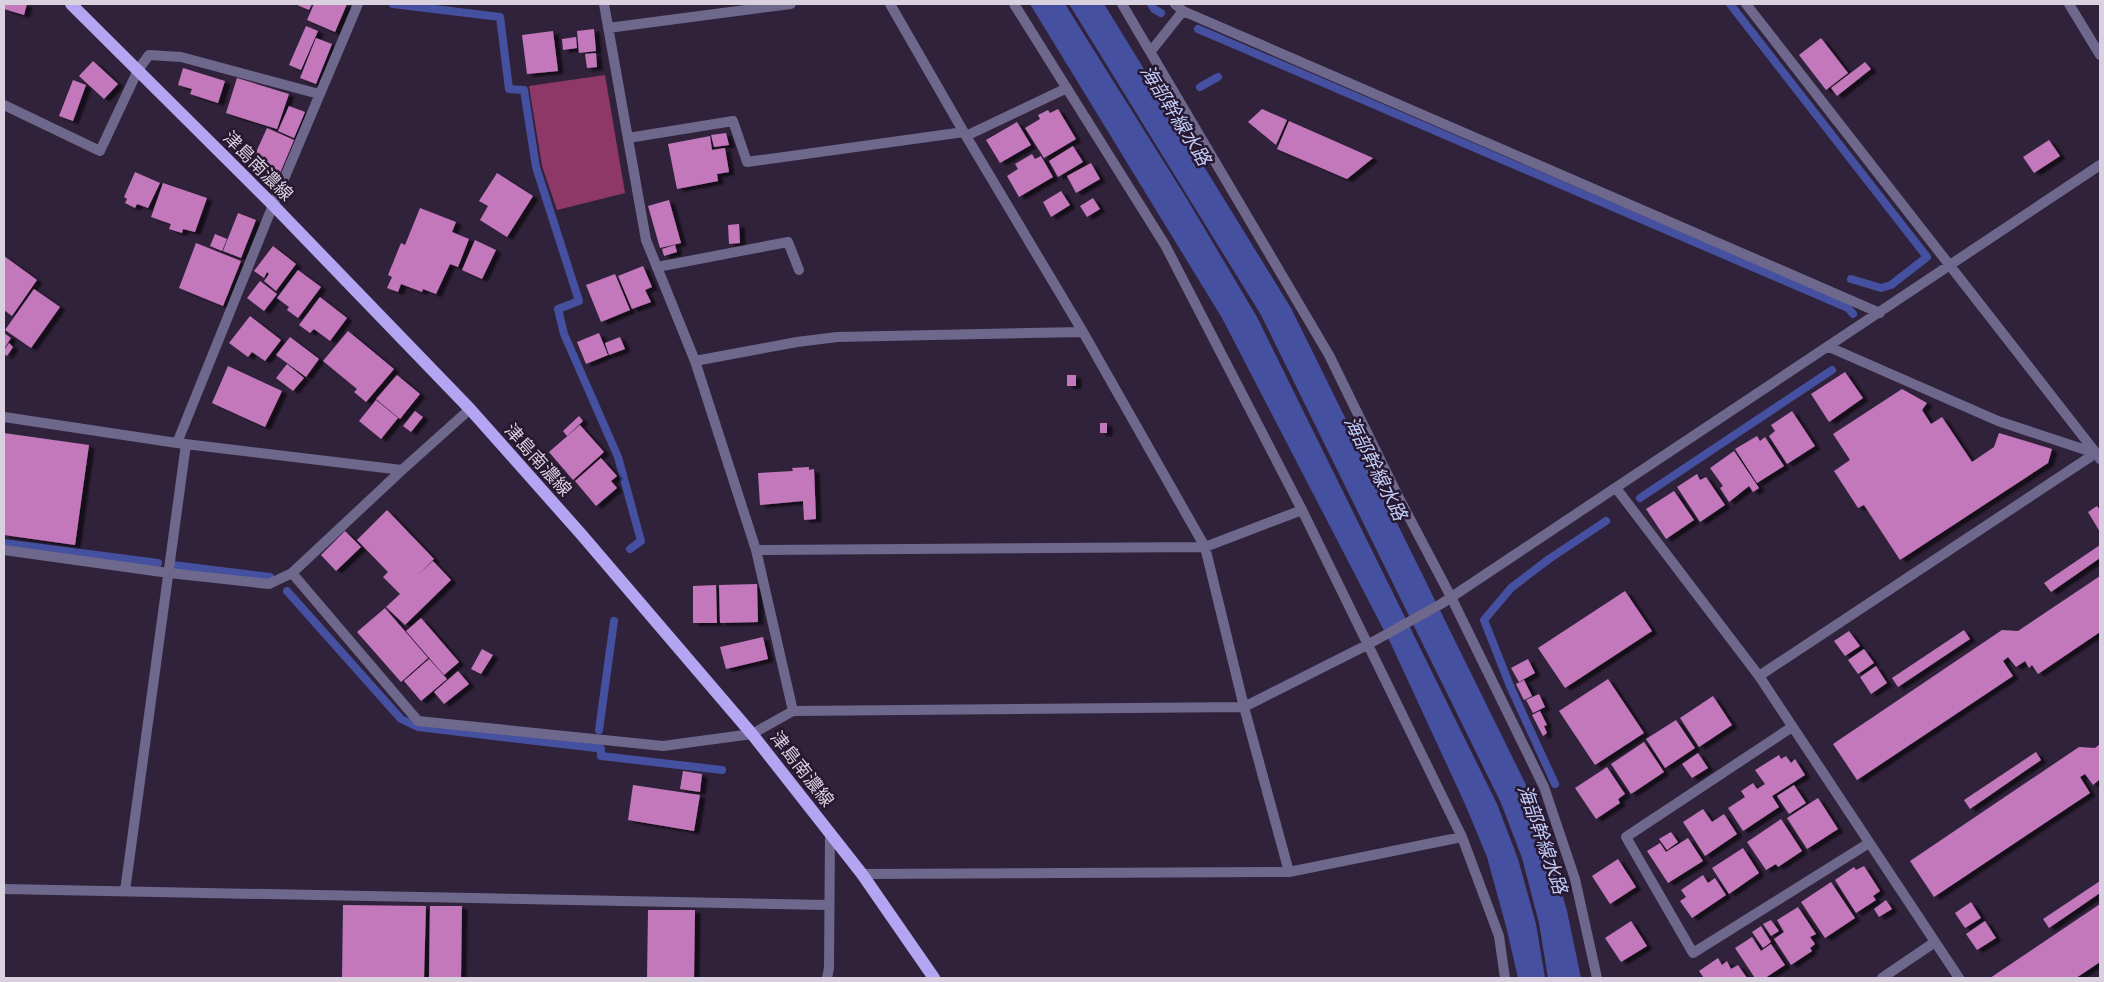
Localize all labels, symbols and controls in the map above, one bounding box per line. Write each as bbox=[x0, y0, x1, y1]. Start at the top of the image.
water label: 海部幹線水路 bbox=[1136, 61, 1217, 171]
street label: 津島南濃線 bbox=[220, 126, 298, 204]
water label: 海部幹線水路 bbox=[1340, 412, 1413, 526]
street label: 津島南濃線 bbox=[501, 419, 576, 499]
street label: 津島南濃線 bbox=[767, 727, 838, 810]
water label: 海部幹線水路 bbox=[1514, 782, 1573, 898]

